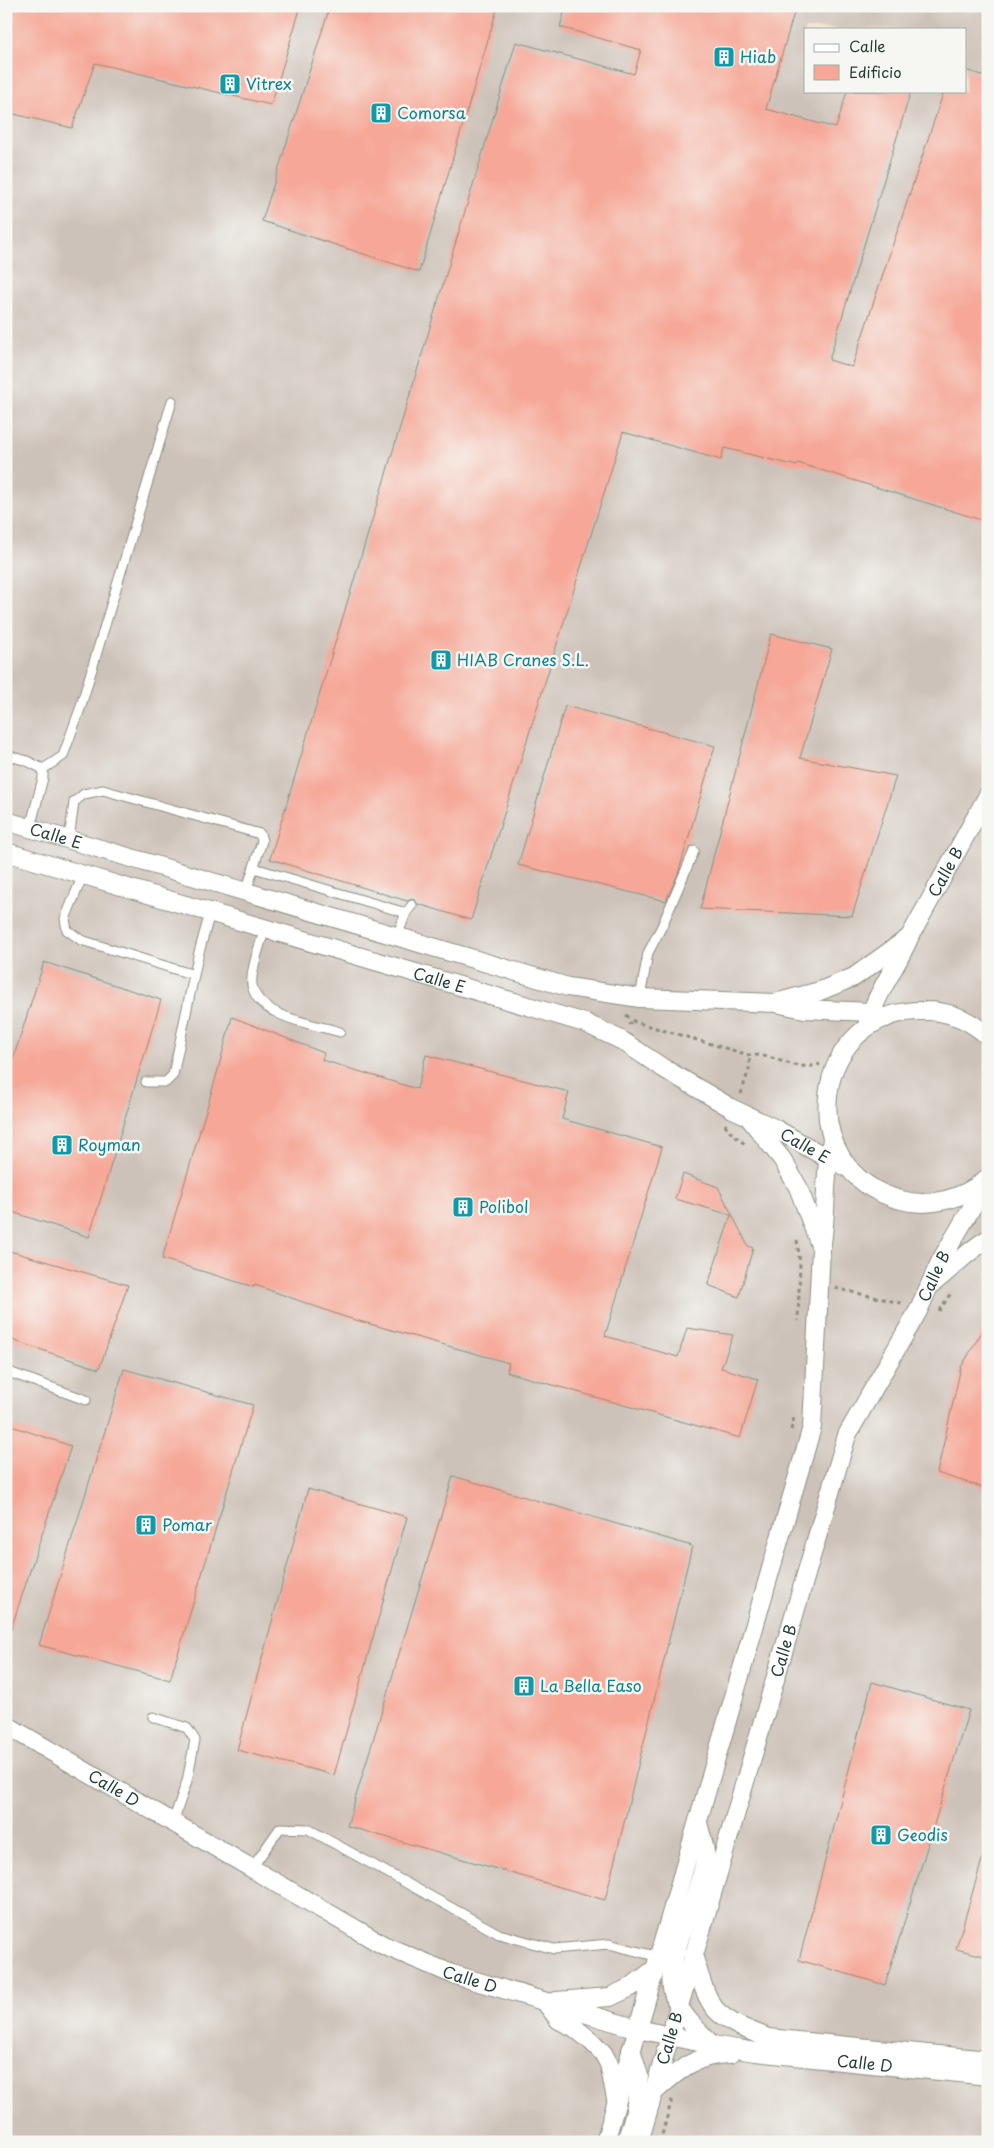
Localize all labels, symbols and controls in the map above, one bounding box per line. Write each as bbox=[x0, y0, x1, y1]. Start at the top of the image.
legend bbox=[804, 28, 966, 92]
text: Calle bbox=[849, 34, 886, 57]
place label: Hiab bbox=[740, 44, 776, 68]
building icon: Hiab bbox=[712, 45, 736, 69]
text: Edificio bbox=[849, 60, 902, 83]
place label: Vitrex bbox=[246, 71, 292, 95]
building icon: Vitrex bbox=[218, 72, 242, 96]
place label: Comorsa bbox=[397, 100, 466, 124]
building icon: Comorsa bbox=[369, 101, 393, 125]
place label: HIAB Cranes S.L. bbox=[457, 647, 589, 671]
building icon: HIAB Cranes S.L. bbox=[429, 648, 453, 672]
street label: Calle E bbox=[27, 816, 85, 854]
street label: Calle B bbox=[921, 842, 968, 901]
street label: Calle E bbox=[411, 960, 469, 998]
street label: Calle E bbox=[776, 1121, 835, 1168]
place label: Royman bbox=[78, 1132, 141, 1156]
building icon: Royman bbox=[50, 1133, 74, 1157]
place label: Polibol bbox=[479, 1194, 528, 1218]
building icon: Polibol bbox=[451, 1195, 475, 1219]
street label: Calle B bbox=[911, 1245, 955, 1305]
place label: Pomar bbox=[162, 1512, 213, 1536]
building icon: Pomar bbox=[134, 1513, 158, 1537]
street label: Calle B bbox=[763, 1621, 802, 1680]
place label: La Bella Easo bbox=[540, 1673, 642, 1697]
building icon: La Bella Easo bbox=[512, 1674, 536, 1698]
street label: Calle D bbox=[84, 1763, 145, 1812]
place label: Geodis bbox=[897, 1822, 948, 1846]
building icon: Geodis bbox=[869, 1823, 893, 1847]
street label: Calle D bbox=[439, 1958, 501, 1998]
street label: Calle B bbox=[649, 2009, 688, 2067]
street label: Calle D bbox=[836, 2048, 894, 2077]

